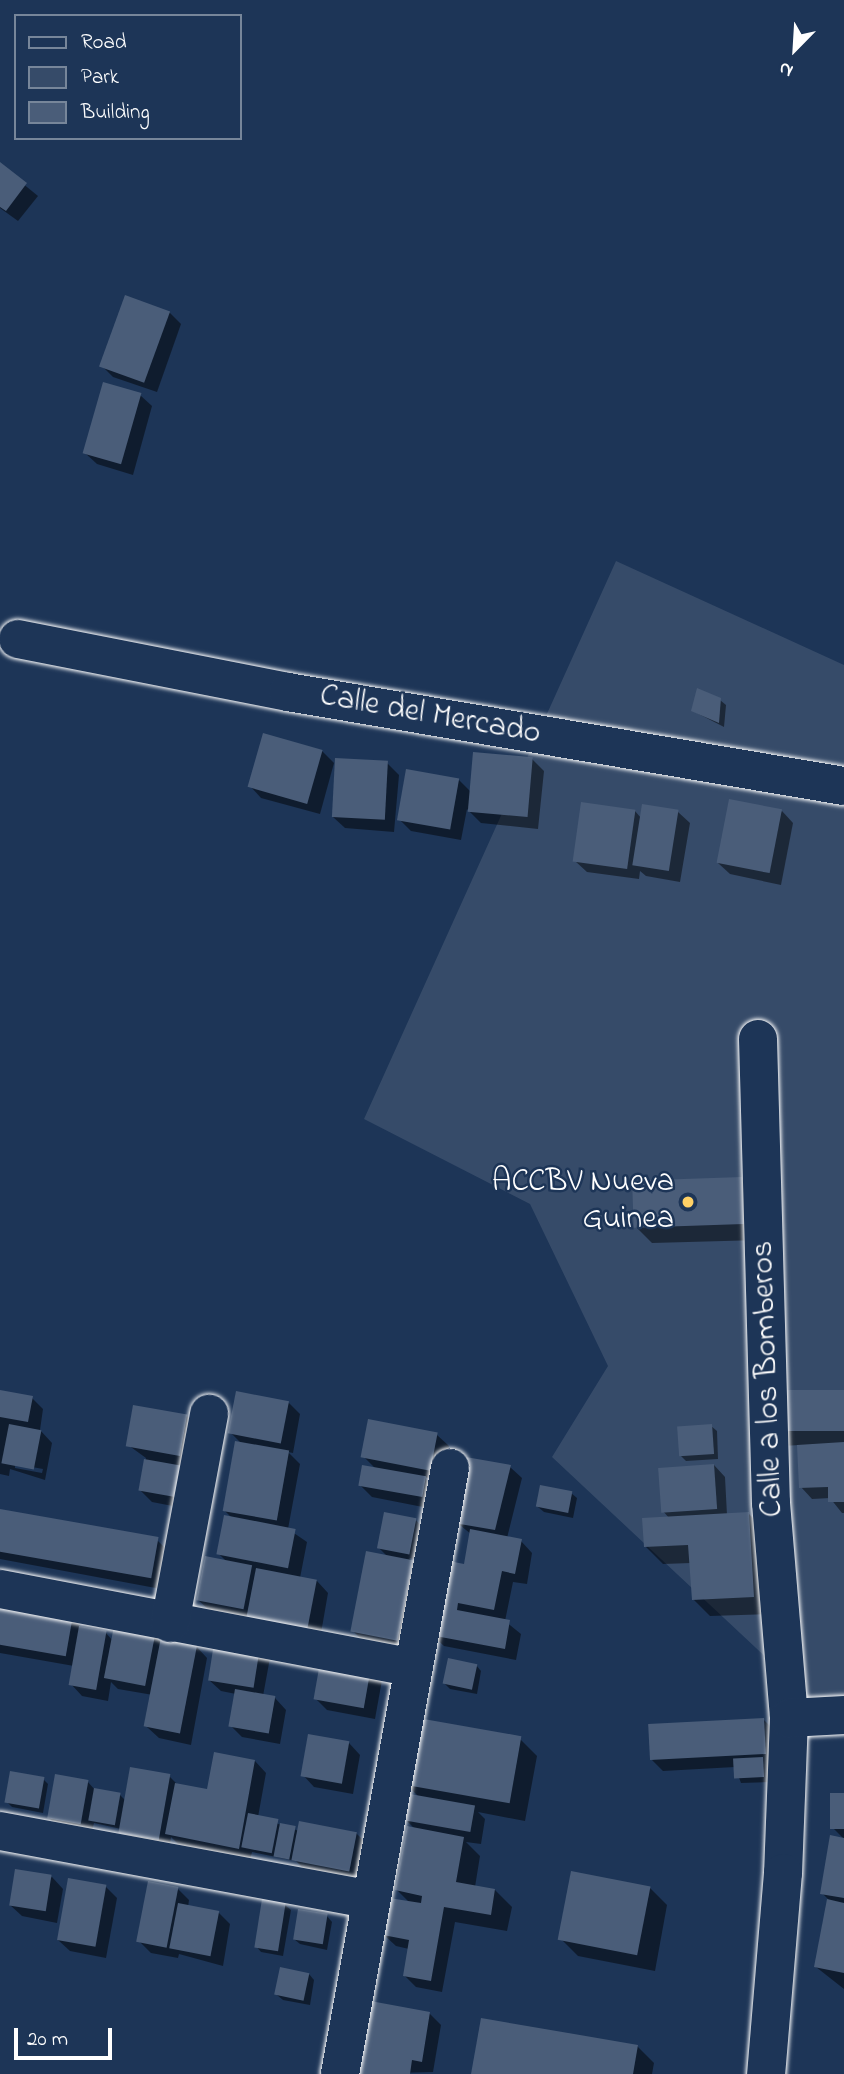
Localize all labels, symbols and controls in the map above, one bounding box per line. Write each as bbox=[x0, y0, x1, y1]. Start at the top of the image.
legend bbox=[14, 14, 242, 140]
north arrow bbox=[760, 14, 830, 84]
text: Road bbox=[81, 28, 127, 58]
text: N bbox=[775, 54, 798, 84]
text: Park bbox=[81, 63, 119, 93]
text: Building bbox=[81, 98, 150, 128]
street label: Calle del Mercado bbox=[317, 678, 543, 754]
place label: ACCBV Nueva Guinea bbox=[492, 1165, 674, 1240]
marker: ACCBV Nueva Guinea bbox=[680, 1194, 696, 1210]
street label: Calle a los Bomberos bbox=[745, 1240, 793, 1518]
scale bar bbox=[18, 2014, 116, 2058]
text: 20 m bbox=[27, 2025, 68, 2055]

